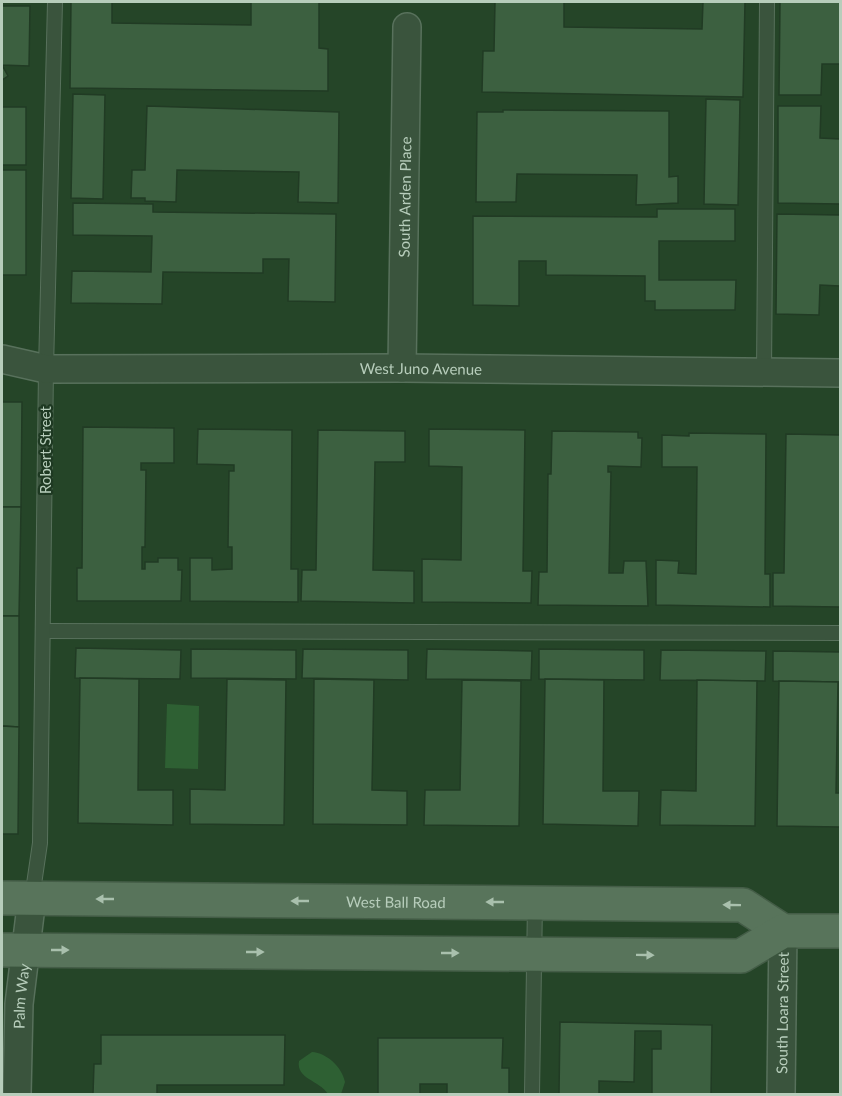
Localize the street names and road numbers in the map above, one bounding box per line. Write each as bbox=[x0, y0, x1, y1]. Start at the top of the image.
street label: South Arden Place bbox=[395, 136, 414, 258]
street label: West Juno Avenue bbox=[360, 359, 482, 378]
street label: Robert Street bbox=[36, 405, 54, 494]
street label: West Ball Road bbox=[346, 892, 446, 911]
street label: South Loara Street bbox=[772, 951, 792, 1074]
street label: Palm Way bbox=[9, 962, 33, 1029]

